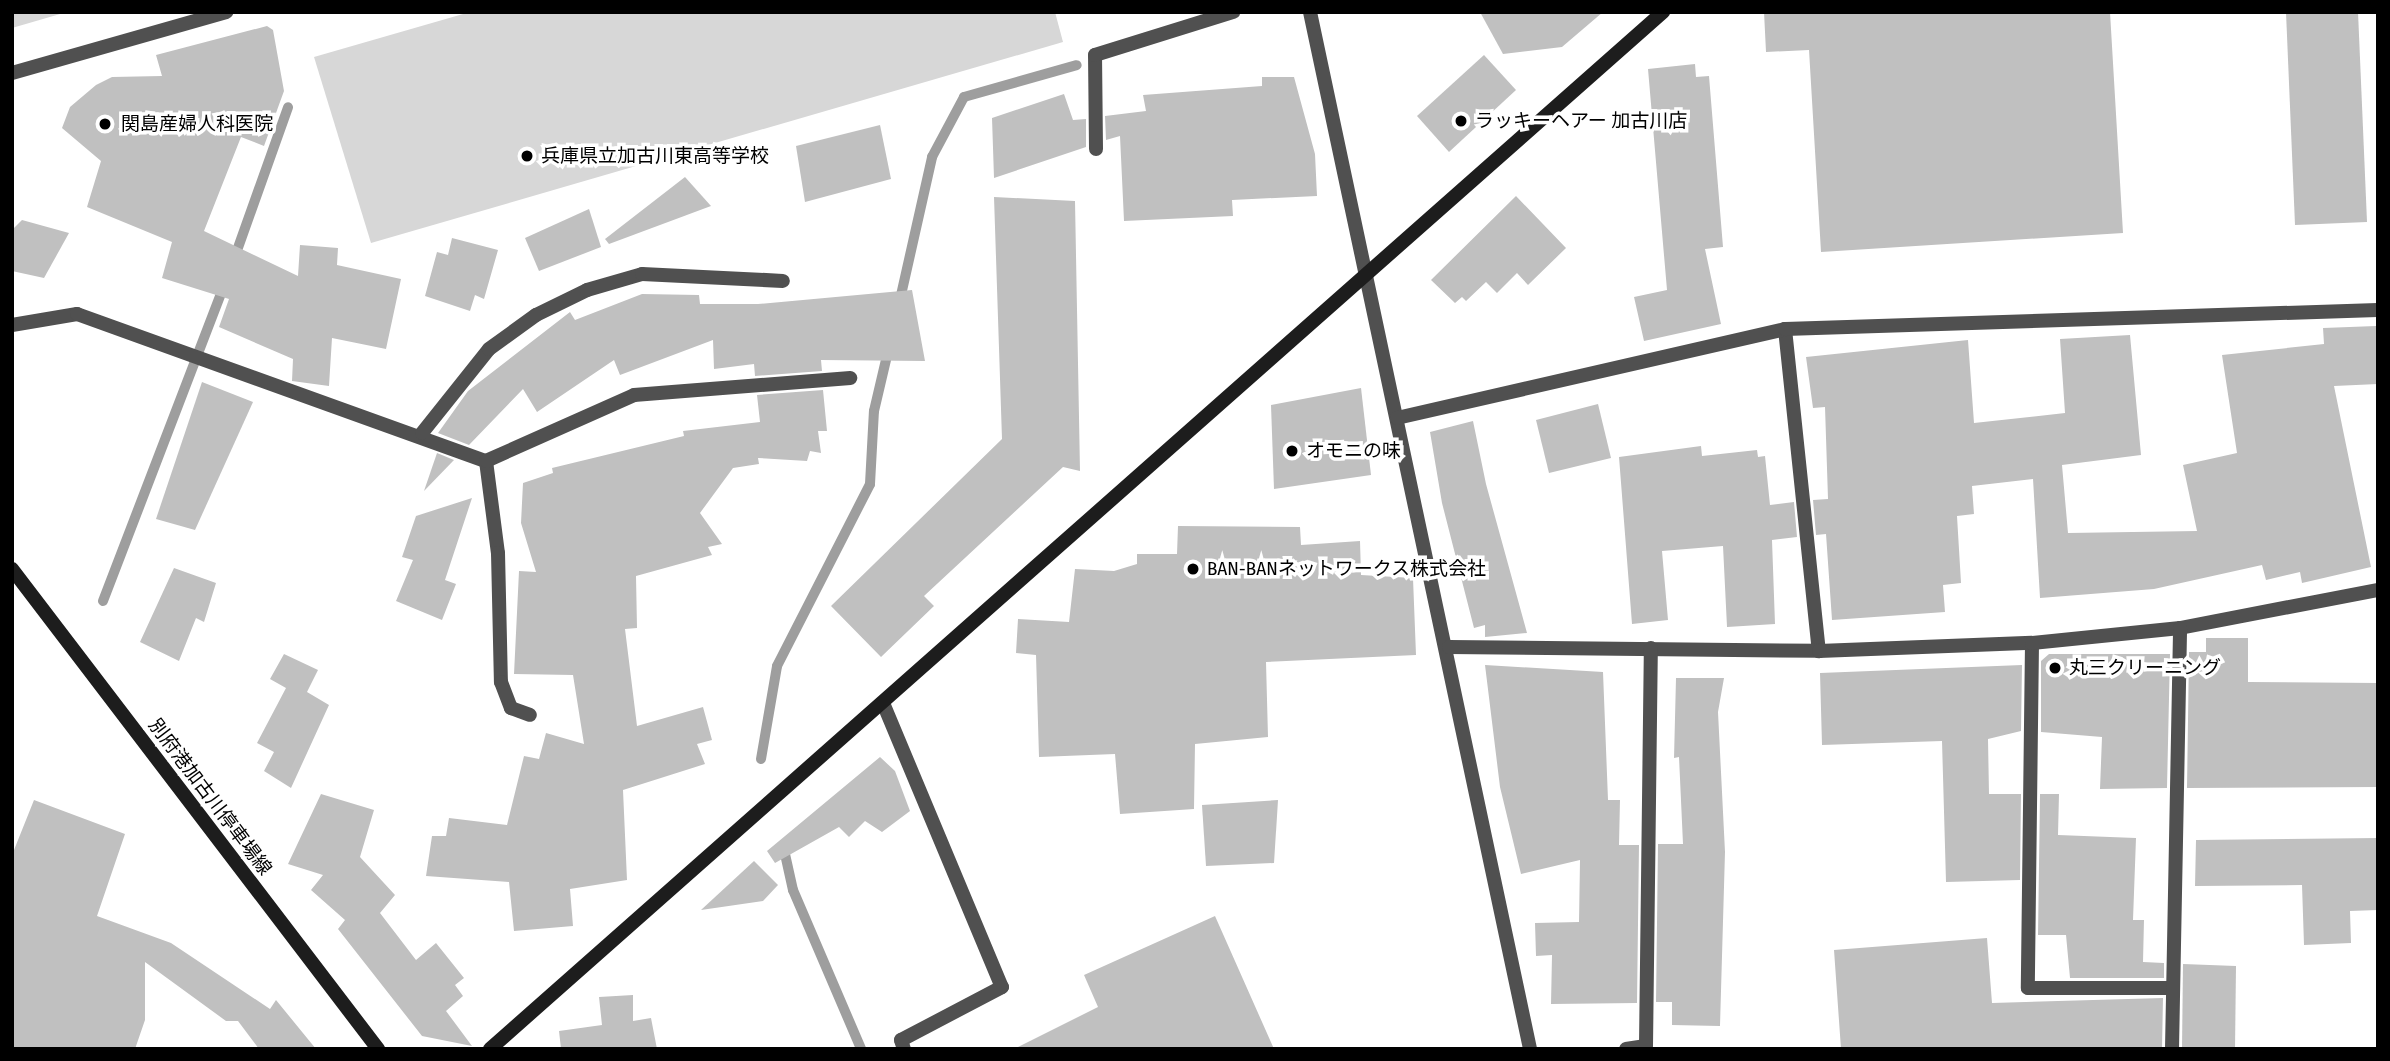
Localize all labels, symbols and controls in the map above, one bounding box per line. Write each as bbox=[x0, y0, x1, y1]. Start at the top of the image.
place label: ラッキーヘアー 加古川店 bbox=[1475, 110, 1687, 132]
place label: 関島産婦人科医院 bbox=[121, 113, 273, 135]
marker: ラッキーヘアー 加古川店 bbox=[1453, 113, 1469, 129]
marker: 関島産婦人科医院 bbox=[95, 114, 115, 134]
place label: 兵庫県立加古川東高等学校 bbox=[541, 145, 769, 167]
marker: 兵庫県立加古川東高等学校 bbox=[519, 148, 535, 164]
place label: オモニの味 bbox=[1306, 440, 1401, 462]
marker: オモニの味 bbox=[1284, 443, 1300, 459]
place label: BAN-BANネットワークス株式会社 bbox=[1207, 558, 1487, 580]
marker: BAN-BANネットワークス株式会社 bbox=[1185, 561, 1201, 577]
place label: 丸三クリーニング bbox=[2069, 657, 2221, 679]
marker: 丸三クリーニング bbox=[2047, 660, 2063, 676]
street label: 別府港加古川停車場線 bbox=[144, 714, 276, 880]

